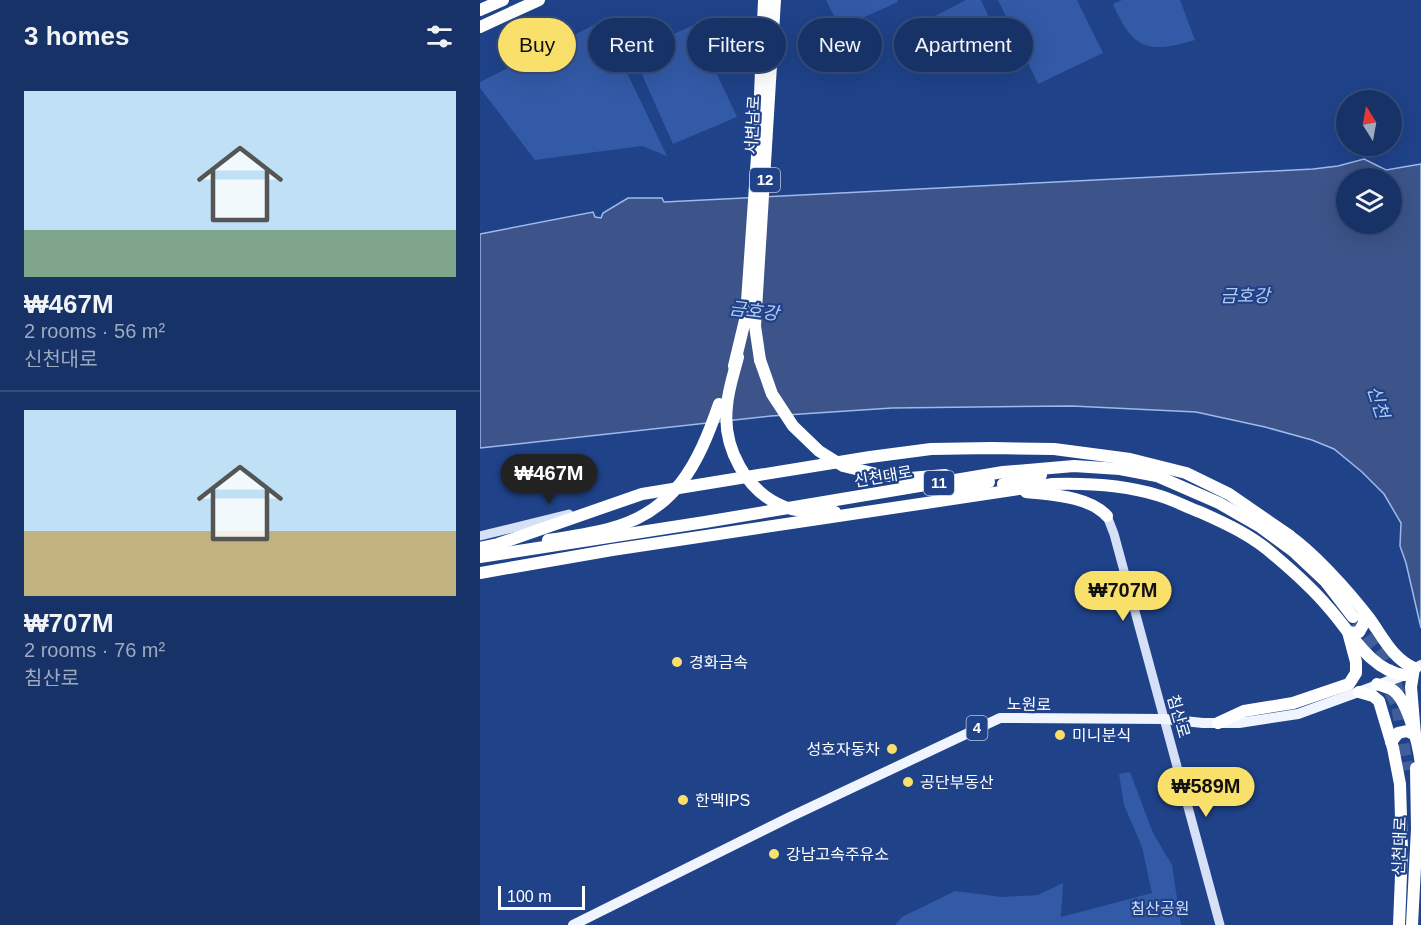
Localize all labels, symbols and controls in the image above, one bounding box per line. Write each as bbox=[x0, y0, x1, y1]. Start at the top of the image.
chip: Buy bbox=[498, 18, 576, 72]
chip: Rent bbox=[588, 18, 675, 72]
chip: Filters bbox=[687, 18, 786, 72]
chip: New bbox=[798, 18, 882, 72]
chip: Apartment bbox=[894, 18, 1033, 72]
icon: filters bbox=[423, 20, 456, 53]
text: 3 homes bbox=[24, 21, 130, 51]
north arrow bbox=[1336, 90, 1402, 156]
map controls bbox=[1336, 90, 1402, 234]
street label: 서변남로 bbox=[742, 95, 763, 155]
icon: home bbox=[186, 130, 294, 238]
road number: 12 bbox=[750, 168, 780, 192]
button: layers bbox=[1336, 168, 1402, 234]
water label: 금호강 bbox=[1220, 286, 1272, 306]
text: ₩467M bbox=[24, 289, 114, 319]
water label: 금호강 bbox=[728, 298, 782, 324]
text: 2 rooms · 56 m² bbox=[24, 320, 165, 342]
text: 신천대로 bbox=[24, 348, 98, 370]
water label: 신천 bbox=[1363, 383, 1393, 423]
icon: home bbox=[186, 449, 294, 557]
pin: ₩467M bbox=[507, 454, 591, 505]
text: ₩467M bbox=[515, 462, 583, 484]
street label: 신천대로 bbox=[853, 463, 914, 490]
road number: 11 bbox=[924, 471, 954, 495]
pin: ₩707M bbox=[1081, 571, 1165, 622]
text: ₩707M bbox=[1089, 579, 1157, 601]
text: ₩707M bbox=[24, 608, 114, 638]
text: 2 rooms · 76 m² bbox=[24, 639, 165, 661]
place label: 경화금속 bbox=[689, 654, 748, 671]
marker: 경화금속 bbox=[670, 655, 684, 669]
text: 침산로 bbox=[24, 667, 79, 689]
street label: 침산로 bbox=[1164, 693, 1193, 740]
street label: 노원로 bbox=[1007, 696, 1051, 713]
road number: 4 bbox=[966, 716, 988, 740]
place label: 미니분식 bbox=[1072, 727, 1131, 744]
marker: 미니분식 bbox=[1053, 728, 1067, 742]
place label: 성호자동차 bbox=[806, 741, 880, 758]
marker: 성호자동차 bbox=[885, 742, 899, 756]
pin: ₩589M bbox=[1164, 767, 1248, 818]
place label: 공단부동산 bbox=[920, 774, 994, 791]
marker: 공단부동산 bbox=[901, 775, 915, 789]
text: ₩589M bbox=[1172, 775, 1240, 797]
place label: 한맥IPS bbox=[695, 792, 750, 809]
marker: 한맥IPS bbox=[676, 793, 690, 807]
street label: 신천대로 bbox=[1390, 816, 1409, 876]
place label: 강남고속주유소 bbox=[786, 846, 889, 863]
marker: 강남고속주유소 bbox=[767, 847, 781, 861]
scale bar bbox=[498, 883, 585, 910]
text: 100 m bbox=[507, 888, 551, 905]
park label: 침산공원 bbox=[1131, 900, 1189, 917]

